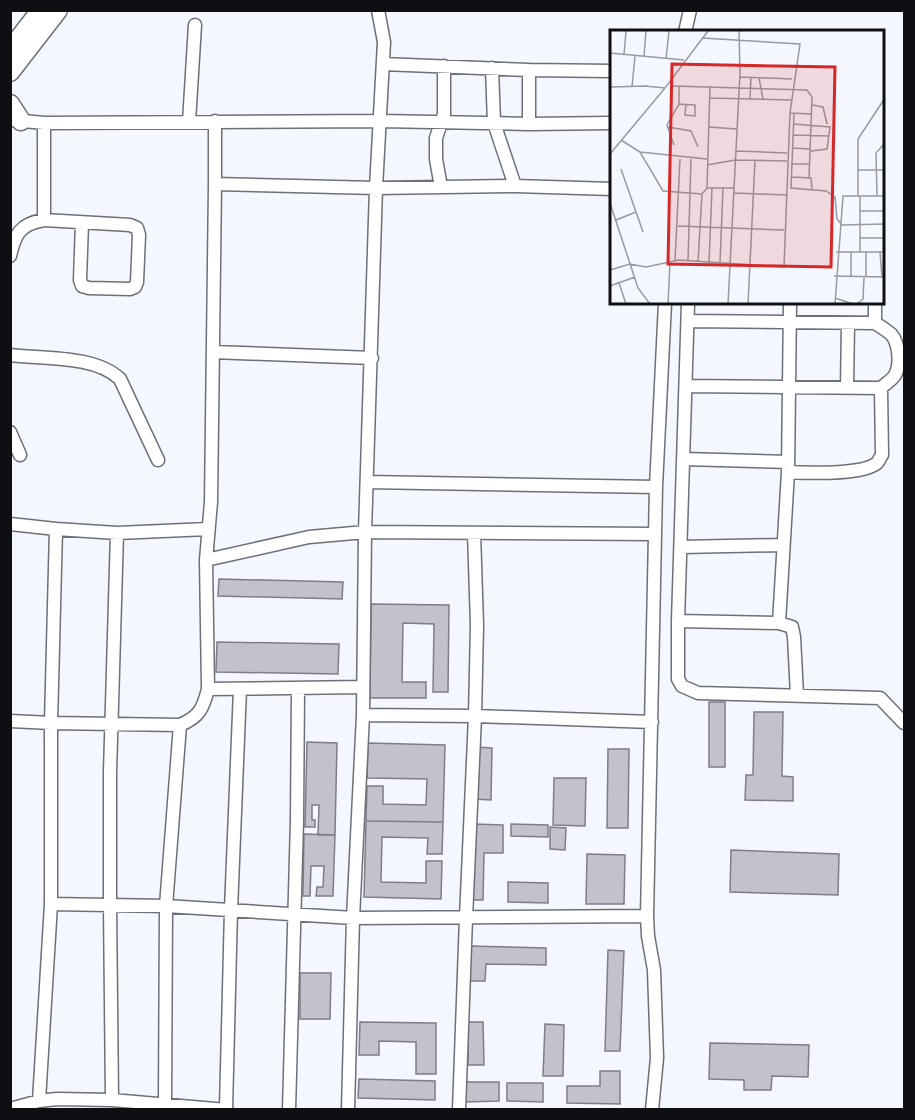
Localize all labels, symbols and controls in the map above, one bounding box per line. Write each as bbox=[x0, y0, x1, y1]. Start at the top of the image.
inset map bbox=[610, 30, 885, 304]

